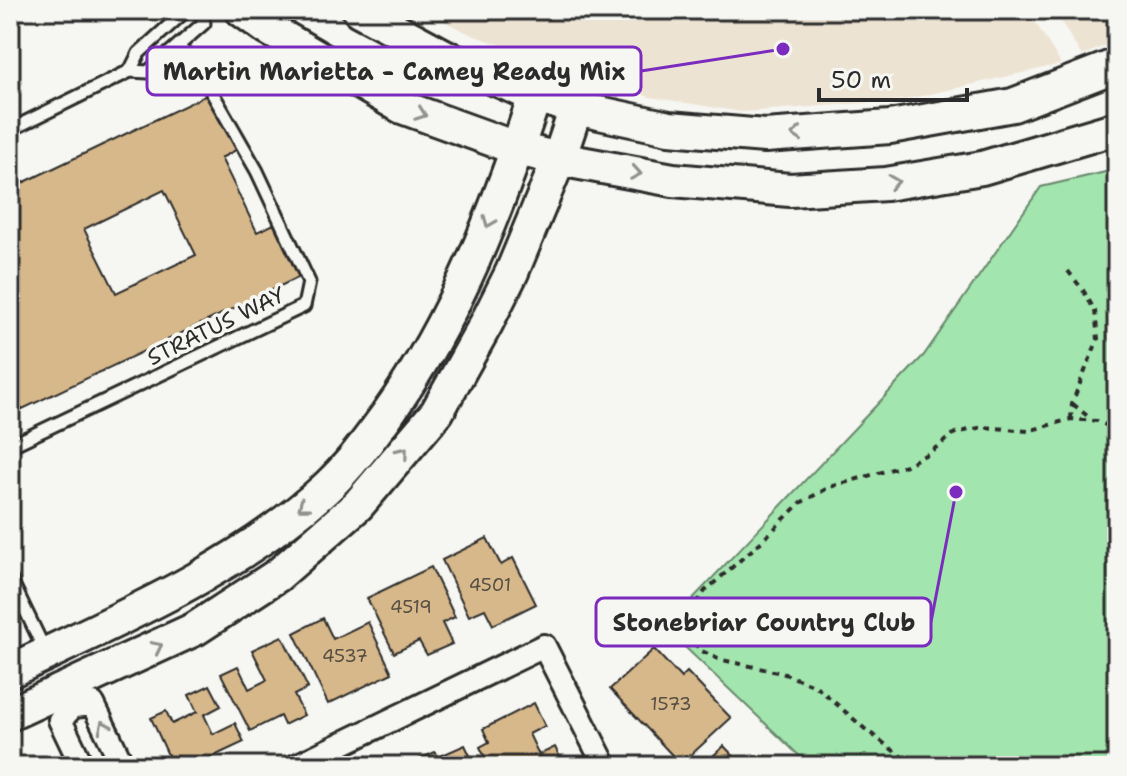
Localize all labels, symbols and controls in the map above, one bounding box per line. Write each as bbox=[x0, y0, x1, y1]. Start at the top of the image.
callout: Martin Marietta - Camey Ready Mix bbox=[147, 47, 641, 95]
scale bar bbox=[819, 52, 967, 102]
text: Martin Marietta - Camey Ready Mix bbox=[163, 56, 625, 88]
text: 50 m bbox=[831, 64, 891, 96]
one-way arrow bbox=[413, 104, 427, 121]
one-way arrow bbox=[790, 125, 803, 142]
one-way arrow bbox=[629, 164, 643, 181]
one-way arrow bbox=[888, 174, 901, 191]
one-way arrow bbox=[482, 214, 499, 228]
street label: STRATUS WAY bbox=[142, 280, 290, 372]
one-way arrow bbox=[393, 447, 408, 462]
one-way arrow bbox=[297, 497, 312, 511]
house number: 4501 bbox=[469, 573, 511, 597]
house number: 4519 bbox=[390, 595, 432, 619]
callout: Stonebriar Country Club bbox=[596, 598, 931, 646]
text: Stonebriar Country Club bbox=[613, 607, 916, 639]
one-way arrow bbox=[149, 641, 164, 657]
house number: 4537 bbox=[322, 644, 368, 668]
house number: 1573 bbox=[650, 692, 692, 716]
one-way arrow bbox=[98, 720, 114, 734]

